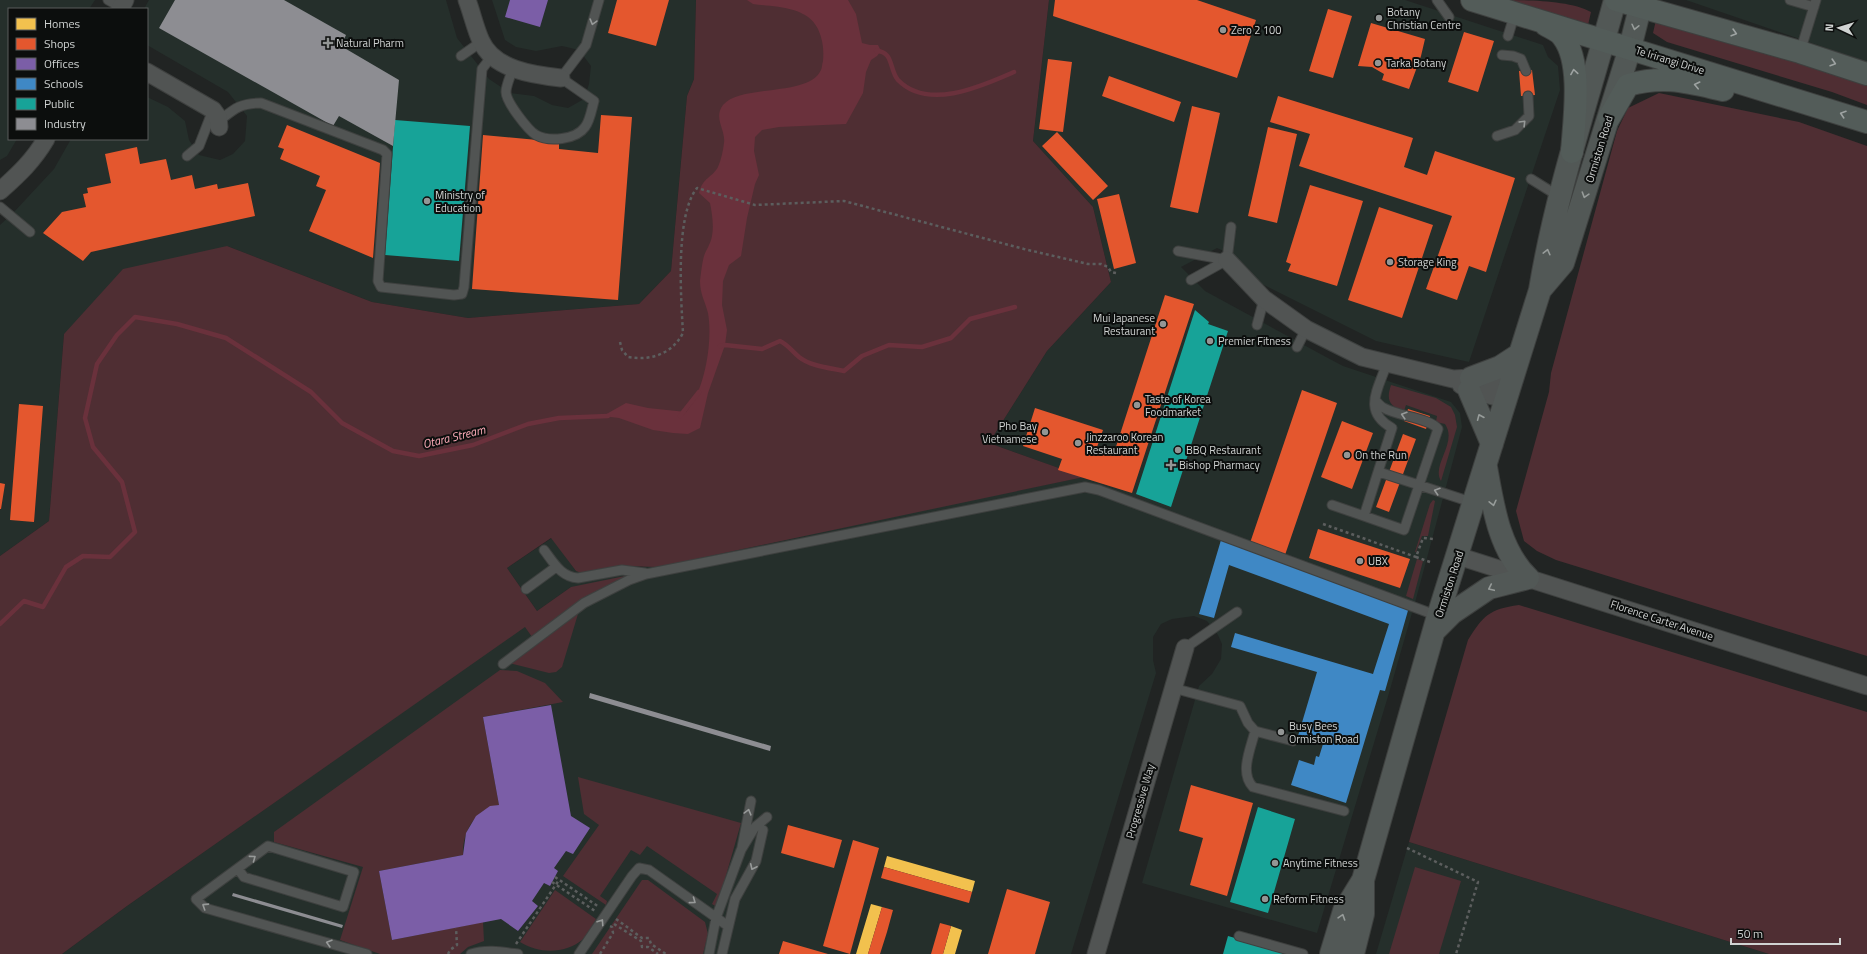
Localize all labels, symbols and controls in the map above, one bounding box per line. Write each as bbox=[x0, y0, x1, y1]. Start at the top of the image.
place label: Botany Christian Centre bbox=[1387, 4, 1461, 33]
legend bbox=[8, 8, 148, 140]
north arrow bbox=[1819, 8, 1859, 48]
marker: Botany Christian Centre bbox=[1374, 13, 1384, 23]
text: Homes bbox=[44, 14, 80, 33]
one-way arrow bbox=[589, 19, 598, 26]
place label: Zero 2 100 bbox=[1231, 22, 1281, 38]
text: N bbox=[1821, 23, 1837, 32]
one-way arrow bbox=[1632, 24, 1640, 30]
marker: Zero 2 100 bbox=[1218, 25, 1228, 35]
one-way arrow bbox=[1731, 28, 1738, 37]
text: Shops bbox=[44, 34, 76, 53]
place label: Natural Pharm bbox=[336, 35, 404, 51]
marker: Natural Pharm bbox=[323, 38, 333, 48]
street label: Te Irirangi Drive bbox=[1633, 42, 1707, 78]
text: Offices bbox=[44, 54, 80, 73]
place label: Tarka Botany bbox=[1386, 55, 1447, 71]
marker: Tarka Botany bbox=[1373, 58, 1383, 68]
one-way arrow bbox=[1830, 58, 1837, 67]
one-way arrow bbox=[1570, 68, 1579, 75]
text: Schools bbox=[44, 74, 84, 93]
one-way arrow bbox=[1694, 81, 1701, 89]
text: Public bbox=[44, 94, 74, 113]
one-way arrow bbox=[1839, 110, 1846, 119]
street label: Ormiston Road bbox=[1581, 113, 1617, 185]
text: Industry bbox=[44, 114, 86, 133]
one-way arrow bbox=[1518, 120, 1526, 128]
place label: Ministry of Education bbox=[435, 187, 485, 216]
one-way arrow bbox=[1581, 191, 1589, 198]
marker: Ministry of Education bbox=[422, 196, 432, 206]
one-way arrow bbox=[1542, 249, 1550, 255]
place label: Storage King bbox=[1398, 254, 1457, 270]
marker: Storage King bbox=[1385, 257, 1395, 267]
place label: Mui Japanese Restaurant bbox=[1093, 310, 1155, 339]
marker: Mui Japanese Restaurant bbox=[1158, 319, 1168, 329]
place label: Premier Fitness bbox=[1218, 333, 1291, 349]
marker: Premier Fitness bbox=[1205, 336, 1215, 346]
place label: Taste of Korea Foodmarket bbox=[1145, 391, 1211, 420]
marker: Taste of Korea Foodmarket bbox=[1132, 400, 1142, 410]
one-way arrow bbox=[1401, 412, 1408, 420]
one-way arrow bbox=[1477, 414, 1485, 421]
place label: Pho Bay Vietnamese bbox=[982, 418, 1038, 447]
water label: Otara Stream bbox=[421, 419, 488, 453]
marker: Pho Bay Vietnamese bbox=[1040, 427, 1050, 437]
place label: Jinzzaroo Korean Restaurant bbox=[1086, 429, 1163, 458]
marker: Jinzzaroo Korean Restaurant bbox=[1073, 438, 1083, 448]
place label: BBQ Restaurant bbox=[1186, 442, 1261, 458]
marker: BBQ Restaurant bbox=[1173, 445, 1183, 455]
place label: On the Run bbox=[1355, 447, 1407, 463]
marker: On the Run bbox=[1342, 450, 1352, 460]
place label: Bishop Pharmacy bbox=[1179, 457, 1260, 473]
marker: Bishop Pharmacy bbox=[1166, 460, 1176, 470]
one-way arrow bbox=[1433, 487, 1440, 496]
one-way arrow bbox=[1489, 500, 1497, 506]
street label: Ormiston Road bbox=[1431, 548, 1467, 620]
place label: UBX bbox=[1368, 553, 1388, 569]
marker: UBX bbox=[1355, 556, 1365, 566]
one-way arrow bbox=[1487, 583, 1495, 591]
street label: Florence Carter Avenue bbox=[1608, 596, 1716, 644]
place label: Busy Bees Ormiston Road bbox=[1289, 718, 1359, 747]
marker: Busy Bees Ormiston Road bbox=[1276, 727, 1286, 737]
street label: Progressive Way bbox=[1122, 761, 1159, 840]
one-way arrow bbox=[743, 808, 752, 815]
one-way arrow bbox=[249, 855, 256, 862]
place label: Anytime Fitness bbox=[1283, 855, 1358, 871]
marker: Anytime Fitness bbox=[1270, 858, 1280, 868]
one-way arrow bbox=[750, 863, 758, 870]
place label: Reform Fitness bbox=[1273, 891, 1344, 907]
marker: Reform Fitness bbox=[1260, 894, 1270, 904]
one-way arrow bbox=[688, 896, 695, 903]
one-way arrow bbox=[203, 904, 210, 911]
one-way arrow bbox=[1337, 913, 1346, 920]
one-way arrow bbox=[596, 919, 603, 926]
scale bar bbox=[1731, 920, 1840, 946]
text: 50 m bbox=[1737, 924, 1763, 943]
one-way arrow bbox=[326, 939, 333, 948]

